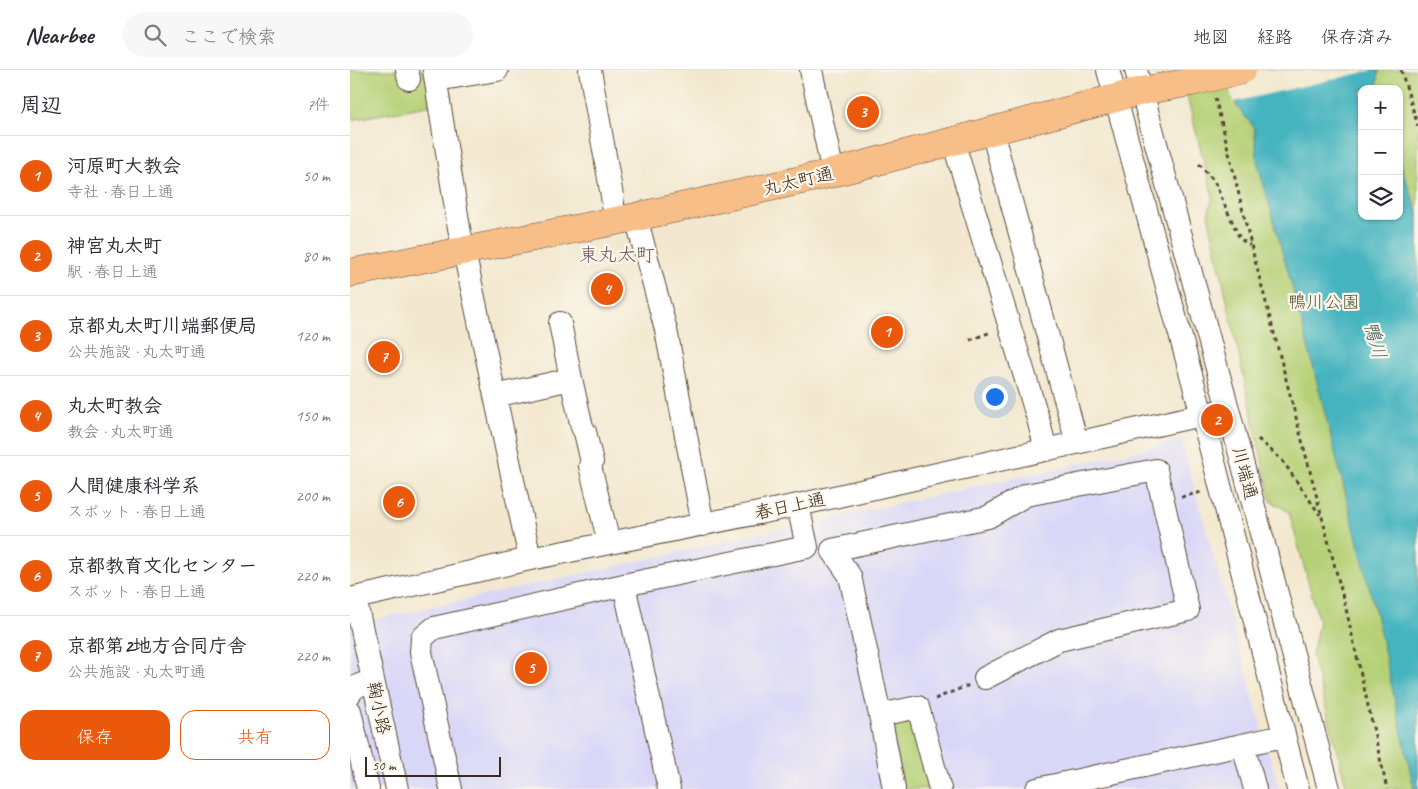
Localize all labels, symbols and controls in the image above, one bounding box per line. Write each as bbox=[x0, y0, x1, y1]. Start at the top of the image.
search box bbox=[123, 12, 473, 57]
text: Nearbee bbox=[25, 20, 93, 50]
icon: search bbox=[141, 21, 169, 49]
text: ここで検索 bbox=[181, 25, 276, 49]
text: 地図 bbox=[1193, 26, 1229, 48]
text: 経路 bbox=[1257, 26, 1293, 48]
text: 保存済み bbox=[1321, 26, 1393, 48]
map controls bbox=[1358, 85, 1403, 220]
button: + bbox=[1358, 85, 1403, 130]
text: 周辺 bbox=[20, 92, 62, 118]
pin: 3 bbox=[847, 93, 879, 131]
text: 7件 bbox=[307, 95, 330, 115]
button: − bbox=[1358, 130, 1403, 175]
text: 河原町大教会 bbox=[67, 154, 181, 178]
street label: 丸太町通 bbox=[760, 162, 836, 200]
text: 1 bbox=[32, 166, 40, 186]
text: 50 m bbox=[303, 166, 330, 186]
button: layers bbox=[1358, 175, 1403, 220]
text: 寺社 · 春日上通 bbox=[67, 182, 174, 202]
text: 神宮丸太町 bbox=[67, 234, 162, 258]
district label: 東丸太町 bbox=[579, 243, 655, 267]
text: 2 bbox=[32, 246, 40, 266]
text: 80 m bbox=[303, 246, 330, 266]
text: 駅 · 春日上通 bbox=[67, 262, 158, 282]
pin: 4 bbox=[591, 270, 623, 308]
park label: 鴨川公園 bbox=[1288, 291, 1360, 313]
pin: 1 bbox=[871, 313, 903, 351]
text: 京都丸太町川端郵便局 bbox=[67, 314, 257, 338]
water label: 鴨川 bbox=[1359, 319, 1392, 362]
text: 3 bbox=[32, 326, 40, 346]
text: 120 m bbox=[296, 326, 330, 346]
pin: 7 bbox=[368, 338, 400, 376]
text: 公共施設 · 丸太町通 bbox=[67, 342, 206, 362]
your location bbox=[982, 384, 1008, 410]
text: 丸太町教会 bbox=[67, 394, 162, 418]
pin: 2 bbox=[1201, 401, 1233, 439]
text: 4 bbox=[32, 406, 40, 426]
text: 150 m bbox=[296, 406, 330, 426]
text: 教会 · 丸太町通 bbox=[67, 422, 174, 442]
street label: 川端通 bbox=[1227, 444, 1263, 502]
text: 人間健康科学系 bbox=[67, 474, 200, 498]
pin: 6 bbox=[383, 483, 415, 521]
text: 5 bbox=[33, 486, 39, 506]
text: 200 m bbox=[296, 486, 330, 506]
street label: 春日上通 bbox=[752, 488, 828, 524]
text: スポット · 春日上通 bbox=[67, 502, 206, 522]
text: 京都教育文化センター bbox=[67, 554, 257, 578]
text: 6 bbox=[32, 566, 40, 586]
text: 220 m bbox=[296, 566, 330, 586]
text: スポット · 春日上通 bbox=[67, 582, 206, 602]
text: 京都第2地方合同庁舎 bbox=[67, 634, 247, 658]
text: 7 bbox=[32, 646, 40, 666]
text: 220 m bbox=[296, 646, 330, 666]
pin: 5 bbox=[515, 649, 547, 687]
text: 公共施設 · 丸太町通 bbox=[67, 662, 206, 682]
street label: 鞠小路 bbox=[363, 679, 395, 737]
button: 保存 bbox=[20, 710, 170, 760]
button: 共有 bbox=[180, 710, 330, 760]
scale bar bbox=[365, 754, 501, 777]
text: 50 m bbox=[372, 757, 396, 774]

